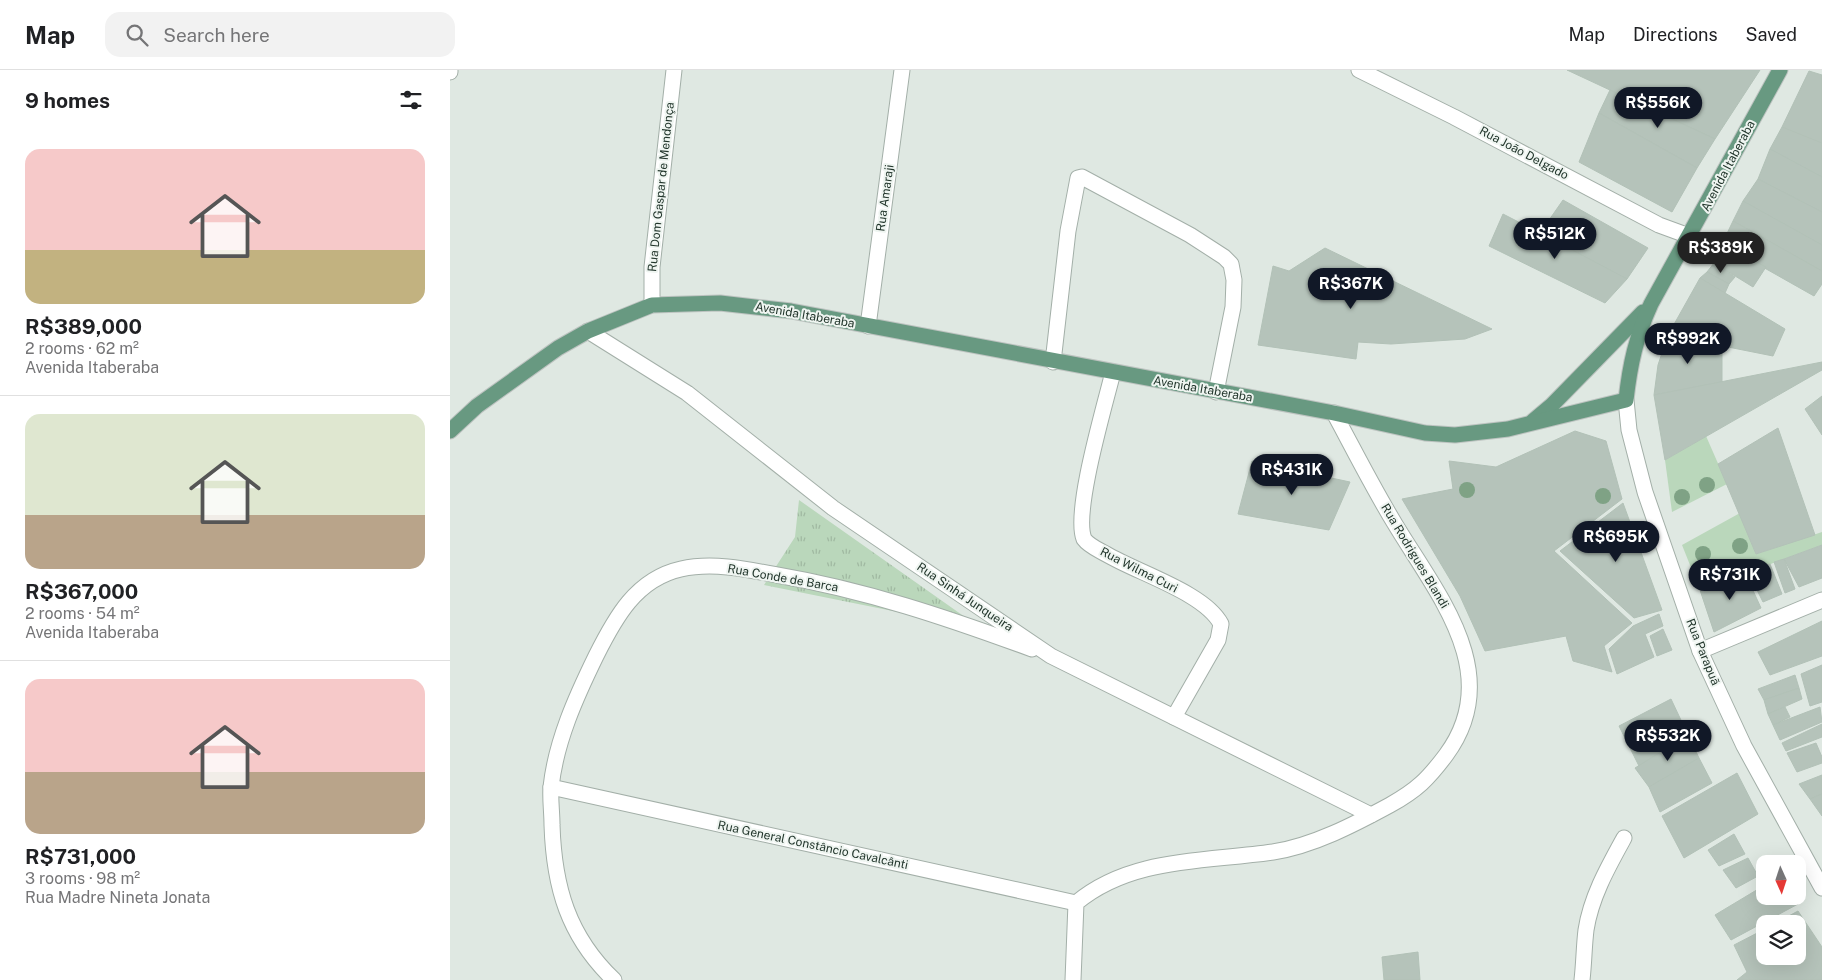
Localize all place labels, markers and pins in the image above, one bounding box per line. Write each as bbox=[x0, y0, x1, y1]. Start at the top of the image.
pin: R$556K bbox=[1617, 87, 1699, 129]
pin: R$512K bbox=[1514, 218, 1596, 260]
pin: R$389K bbox=[1680, 232, 1762, 274]
pin: R$367K bbox=[1310, 268, 1392, 310]
pin: R$992K bbox=[1647, 322, 1729, 365]
pin: R$431K bbox=[1251, 454, 1333, 496]
pin: R$695K bbox=[1575, 520, 1657, 563]
pin: R$731K bbox=[1689, 558, 1771, 601]
pin: R$532K bbox=[1627, 720, 1709, 762]

